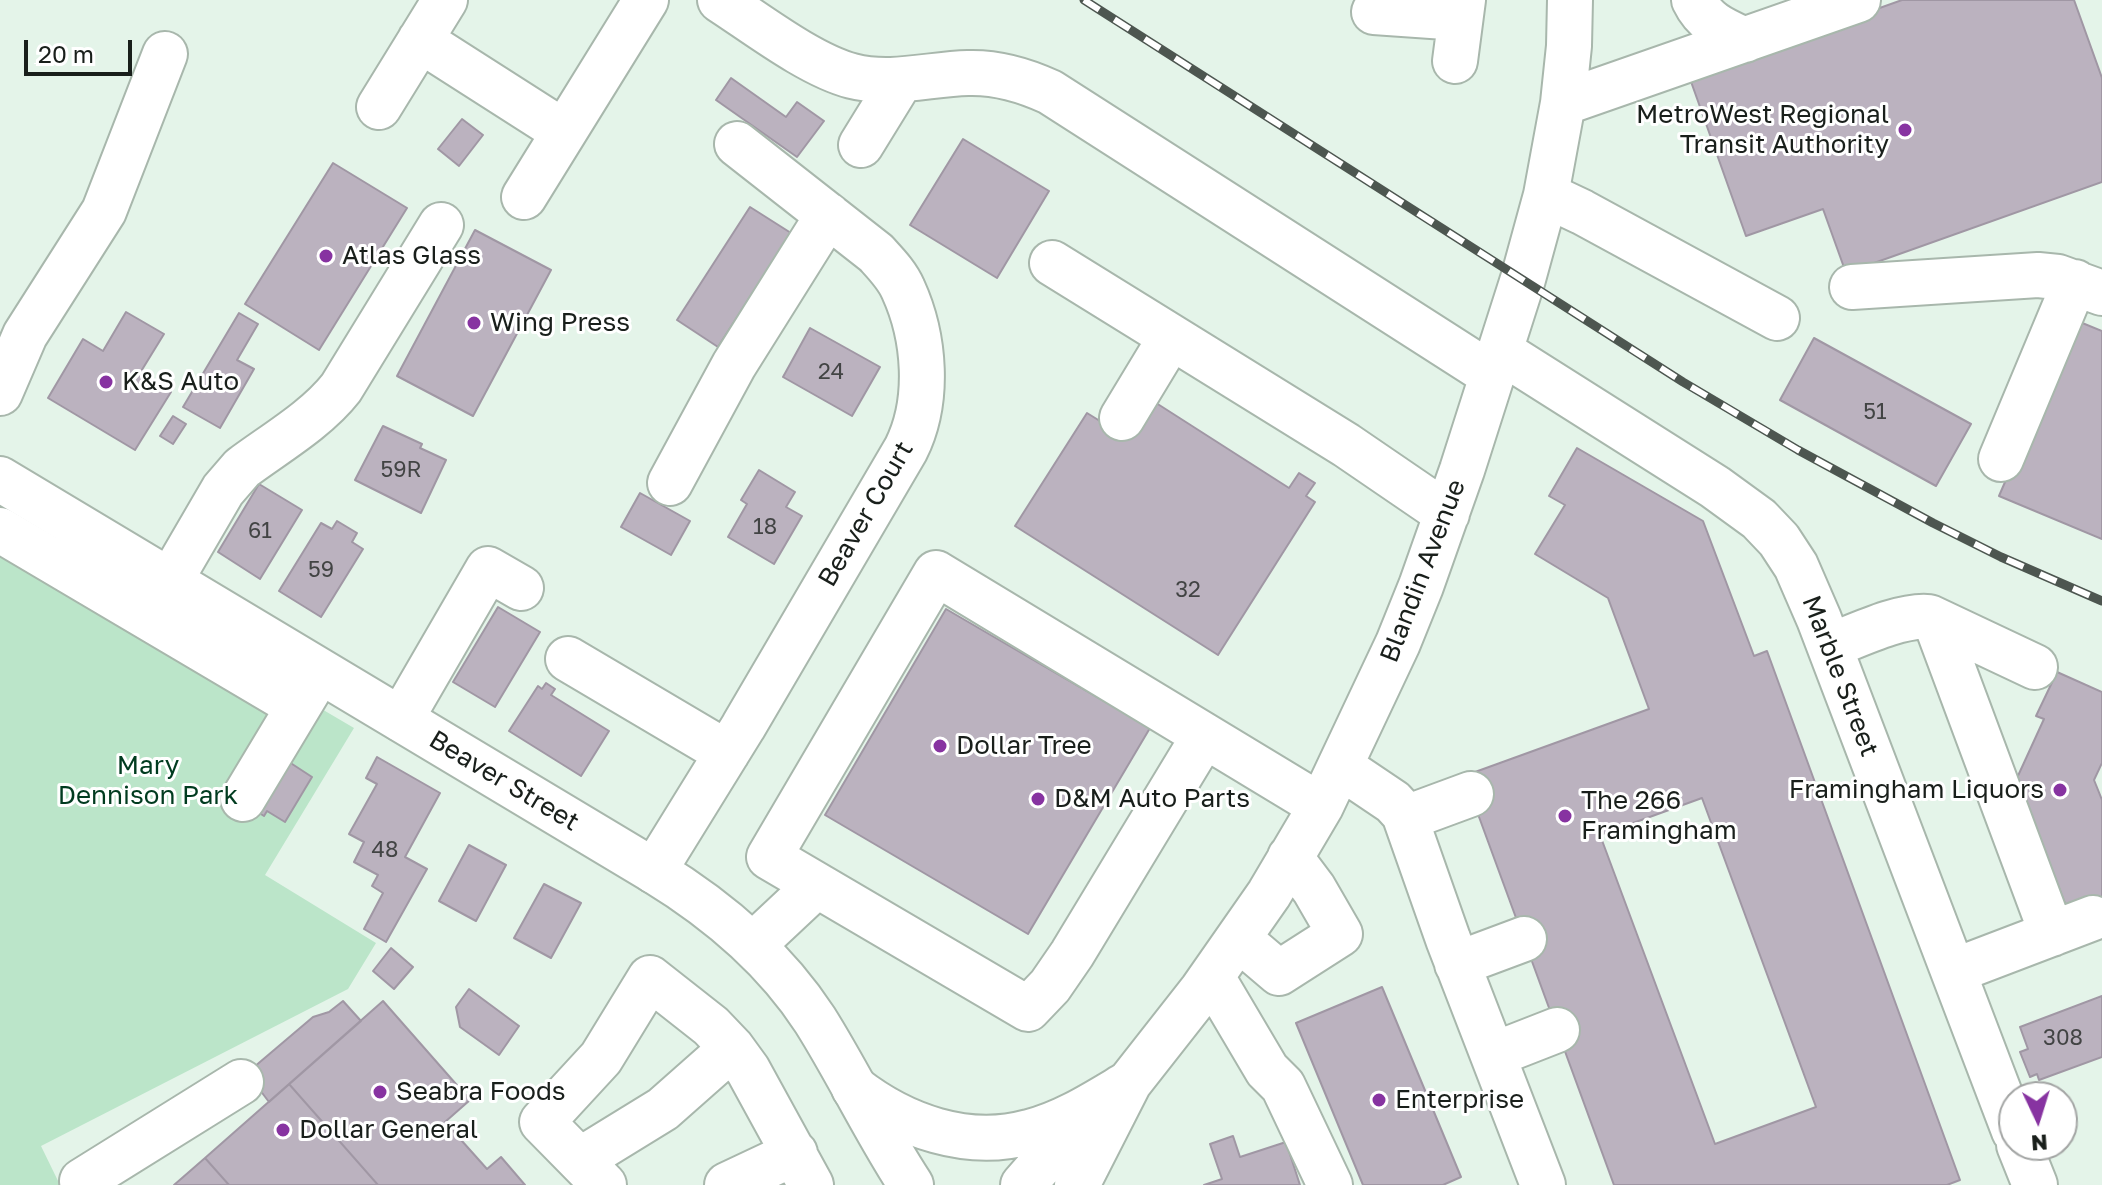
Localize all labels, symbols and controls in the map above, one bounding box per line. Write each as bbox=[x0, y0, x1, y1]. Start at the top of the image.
scale bar bbox=[28, 24, 136, 74]
text: 20 m bbox=[38, 39, 94, 68]
place label: MetroWest Regional Transit Authority bbox=[1636, 99, 1889, 160]
marker: MetroWest Regional Transit Authority bbox=[1896, 121, 1914, 139]
place label: Atlas Glass bbox=[342, 240, 481, 272]
marker: Atlas Glass bbox=[317, 247, 335, 265]
place label: Wing Press bbox=[490, 307, 630, 339]
marker: Wing Press bbox=[465, 314, 483, 332]
house number: 24 bbox=[818, 359, 844, 385]
place label: K&S Auto bbox=[122, 366, 239, 398]
marker: K&S Auto bbox=[97, 373, 115, 391]
house number: 51 bbox=[1863, 399, 1887, 425]
street label: Beaver Court bbox=[812, 436, 920, 592]
house number: 59R bbox=[380, 457, 422, 483]
street label: Blandin Avenue bbox=[1374, 475, 1472, 667]
house number: 18 bbox=[753, 514, 777, 540]
house number: 61 bbox=[248, 518, 272, 544]
house number: 59 bbox=[308, 557, 334, 583]
house number: 32 bbox=[1175, 577, 1201, 603]
street label: Marble Street bbox=[1795, 591, 1885, 761]
street label: Beaver Street bbox=[423, 724, 585, 838]
place label: Dollar Tree bbox=[956, 730, 1092, 762]
marker: Dollar Tree bbox=[931, 737, 949, 755]
park label: Mary Dennison Park bbox=[58, 750, 238, 812]
place label: Framingham Liquors bbox=[1789, 774, 2044, 806]
marker: Framingham Liquors bbox=[2051, 781, 2069, 799]
place label: D&M Auto Parts bbox=[1054, 783, 1250, 815]
place label: The 266 Framingham bbox=[1581, 785, 1737, 846]
marker: D&M Auto Parts bbox=[1029, 790, 1047, 808]
marker: The 266 Framingham bbox=[1556, 807, 1574, 825]
house number: 48 bbox=[372, 837, 398, 863]
house number: 308 bbox=[2043, 1025, 2083, 1051]
place label: Seabra Foods bbox=[396, 1076, 566, 1108]
north arrow bbox=[1998, 1081, 2078, 1161]
marker: Seabra Foods bbox=[371, 1083, 389, 1101]
place label: Enterprise bbox=[1395, 1084, 1524, 1116]
marker: Enterprise bbox=[1370, 1091, 1388, 1109]
place label: Dollar General bbox=[299, 1114, 478, 1146]
marker: Dollar General bbox=[274, 1121, 292, 1139]
text: N bbox=[2030, 1129, 2049, 1157]

